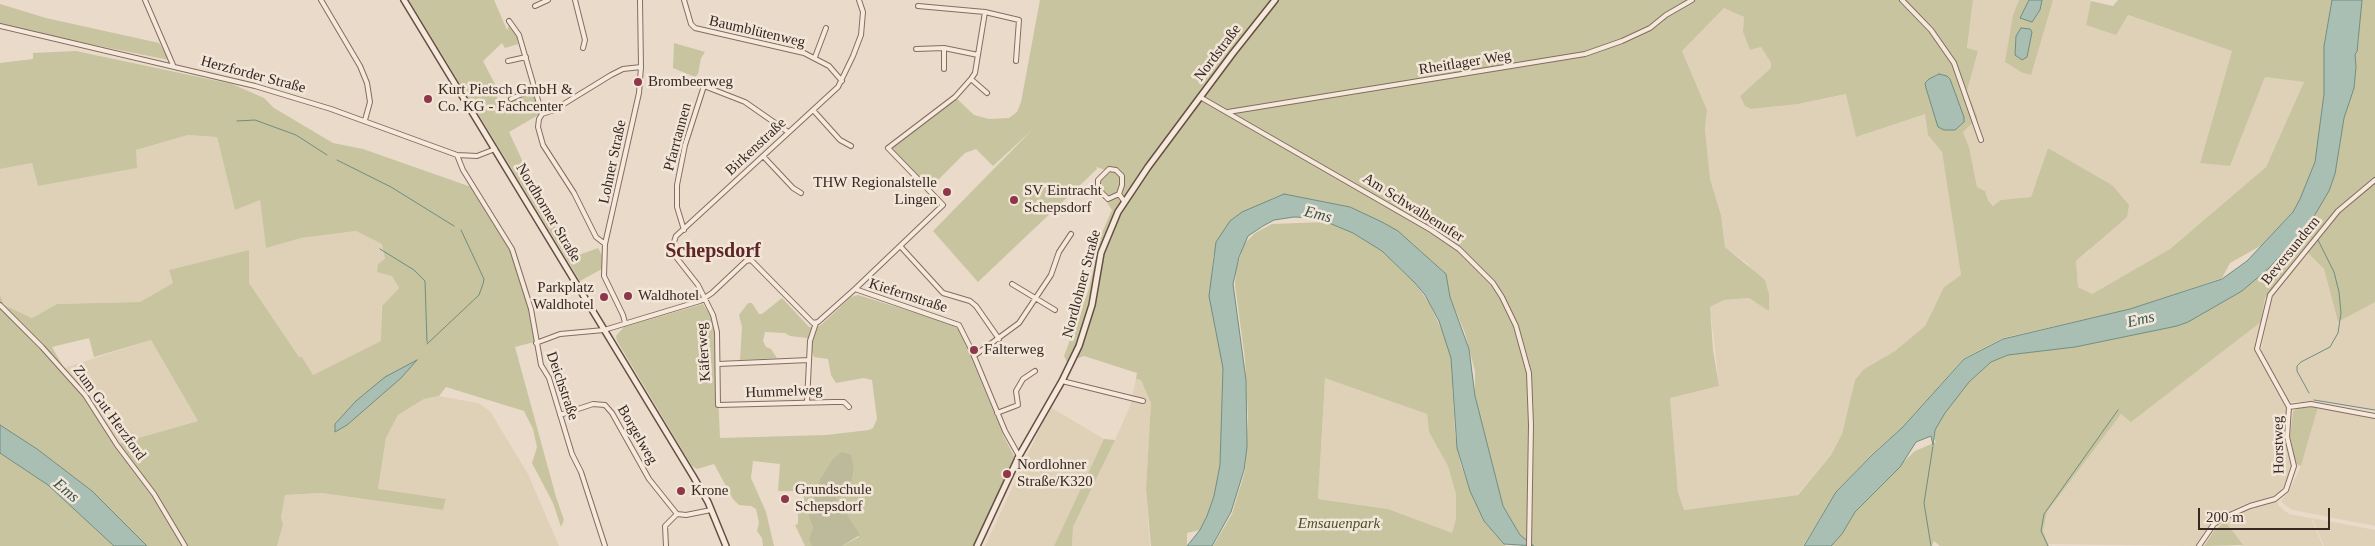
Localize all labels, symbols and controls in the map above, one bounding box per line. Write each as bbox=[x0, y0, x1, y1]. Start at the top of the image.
street label: Baumblütenweg bbox=[707, 12, 807, 52]
street label: Nordstraße bbox=[1191, 21, 1245, 85]
street label: Rheitlager Weg bbox=[1417, 47, 1513, 79]
street label: Herzforder Straße bbox=[199, 52, 307, 98]
place label: Brombeerweg bbox=[648, 73, 733, 91]
marker: Brombeerweg bbox=[632, 76, 644, 88]
place label: Kurt Pietsch GmbH & Co. KG - Fachcenter bbox=[438, 81, 573, 116]
marker: Kurt Pietsch GmbH & Co. KG - Fachcenter bbox=[422, 93, 434, 105]
street label: Pfarrtannen bbox=[660, 101, 696, 173]
street label: Birkenstraße bbox=[722, 114, 790, 180]
street label: Lohner Straße bbox=[595, 118, 631, 206]
street label: Nordhorner Straße bbox=[511, 160, 585, 266]
street label: Am Schwalbenufer bbox=[1359, 170, 1467, 246]
place label: THW Regionalstelle Lingen bbox=[813, 174, 937, 209]
place label: SV Eintracht Schepsdorf bbox=[1024, 182, 1102, 217]
marker: THW Regionalstelle Lingen bbox=[941, 186, 953, 198]
marker: SV Eintracht Schepsdorf bbox=[1008, 194, 1020, 206]
water label: Ems bbox=[1302, 202, 1334, 228]
street label: Beversundern bbox=[2258, 213, 2324, 289]
street label: Nordlohner Straße bbox=[1059, 228, 1105, 340]
district label: Schepsdorf bbox=[665, 240, 761, 264]
street label: Kiefernstraße bbox=[866, 275, 950, 317]
place label: Parkplatz Waldhotel bbox=[533, 279, 594, 314]
place label: Waldhotel bbox=[638, 287, 699, 305]
marker: Waldhotel bbox=[622, 290, 634, 302]
marker: Parkplatz Waldhotel bbox=[598, 291, 610, 303]
water label: Ems bbox=[2125, 308, 2157, 332]
street label: Käferweg bbox=[693, 322, 715, 382]
place label: Falterweg bbox=[984, 341, 1044, 359]
marker: Falterweg bbox=[968, 344, 980, 356]
street label: Deichstraße bbox=[542, 349, 582, 423]
street label: Zum Gut Herzford bbox=[69, 362, 149, 464]
street label: Hummelweg bbox=[745, 382, 823, 402]
street label: Borgelweg bbox=[613, 402, 661, 468]
street label: Horstweg bbox=[2269, 416, 2289, 474]
place label: Nordlohner Straße/K320 bbox=[1017, 456, 1093, 491]
marker: Nordlohner Straße/K320 bbox=[1001, 468, 1013, 480]
water label: Ems bbox=[49, 475, 83, 507]
place label: Grundschule Schepsdorf bbox=[795, 481, 872, 516]
place label: Krone bbox=[691, 482, 728, 500]
marker: Krone bbox=[675, 485, 687, 497]
marker: Grundschule Schepsdorf bbox=[779, 493, 791, 505]
scale bar bbox=[2200, 498, 2332, 530]
text: 200 m bbox=[2206, 509, 2244, 525]
park label: Emsauenpark bbox=[1298, 515, 1380, 533]

